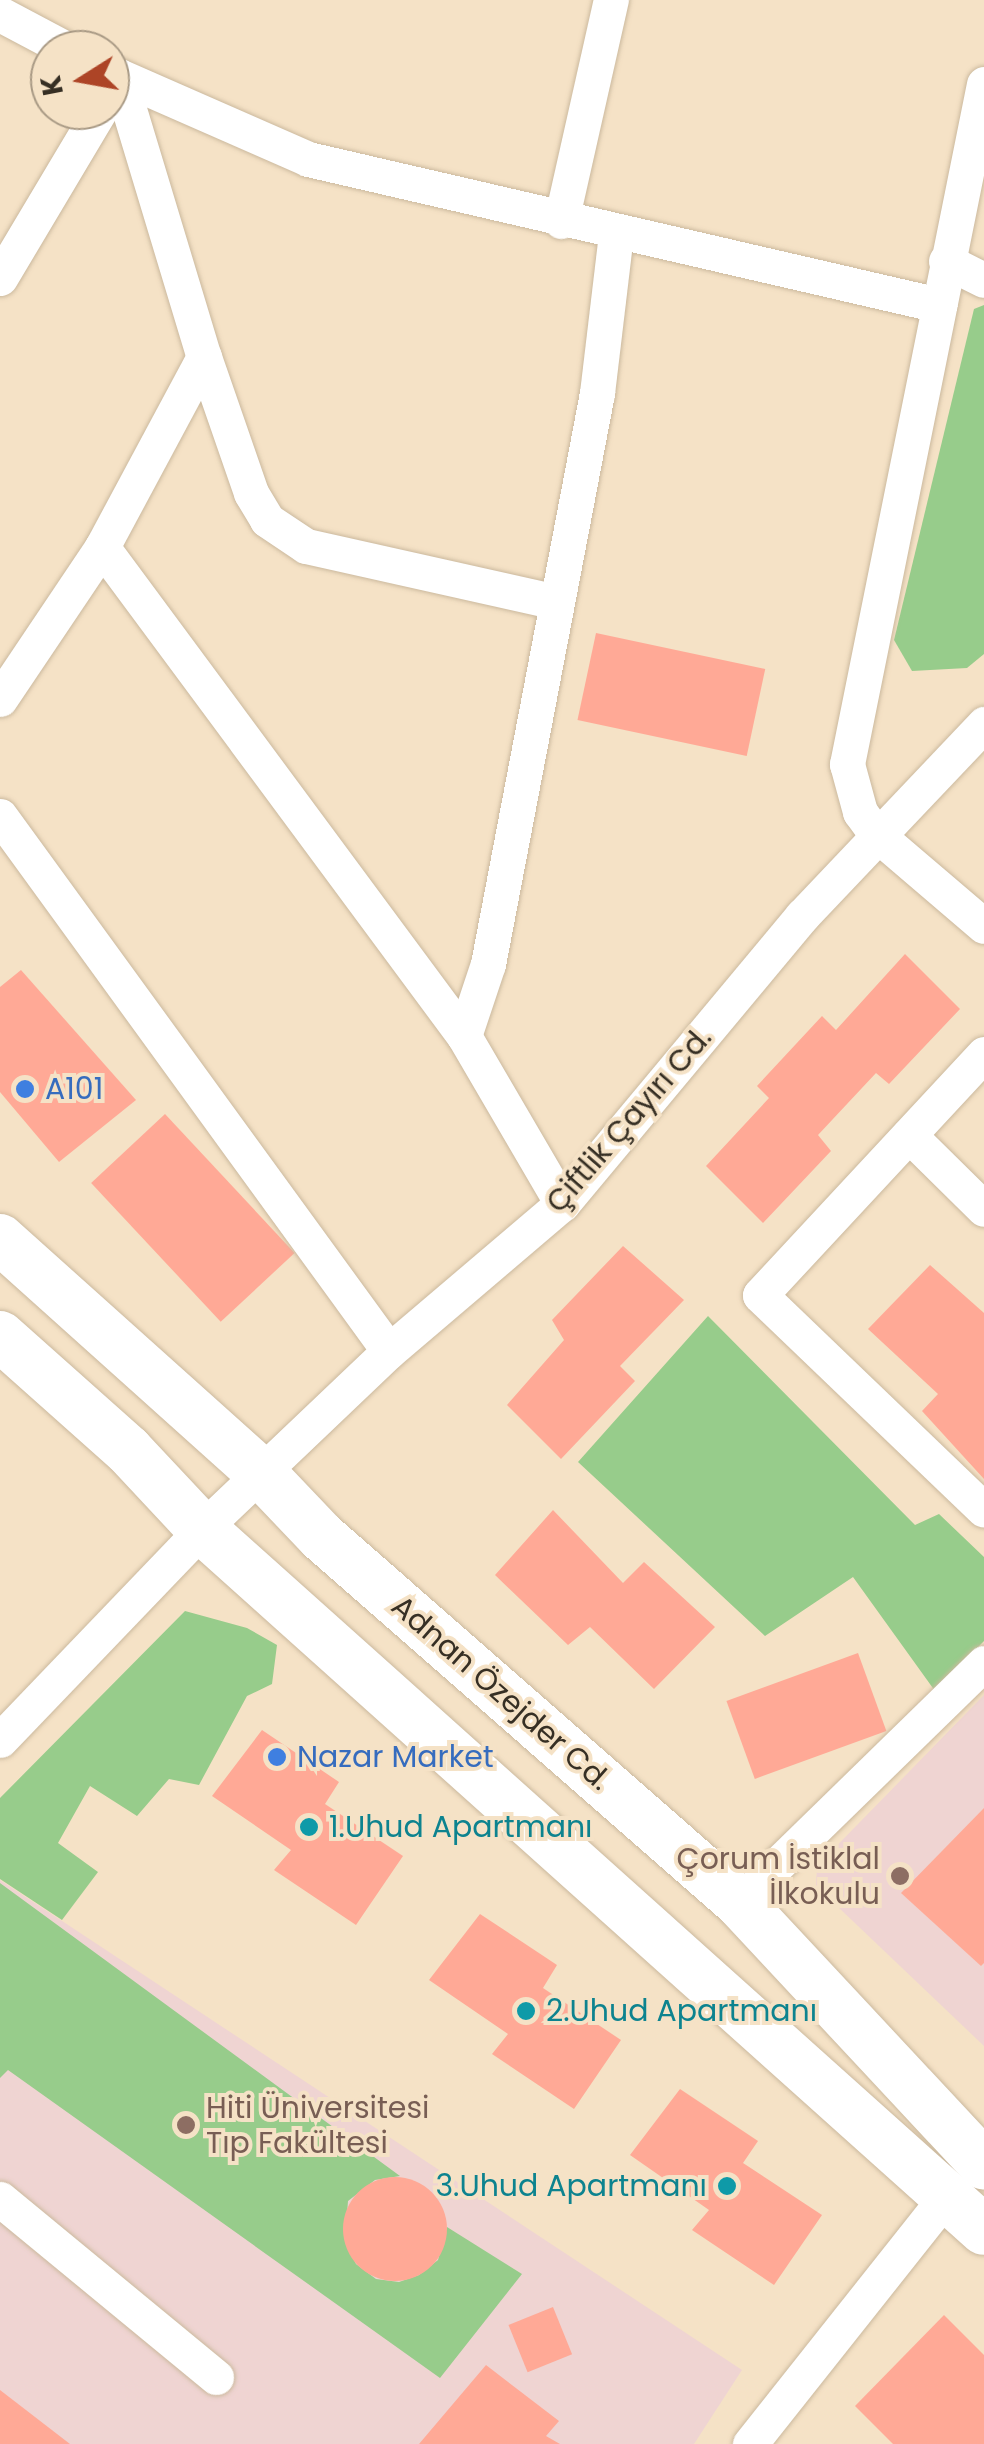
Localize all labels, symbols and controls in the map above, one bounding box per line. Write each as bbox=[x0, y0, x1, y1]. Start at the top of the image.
north arrow bbox=[30, 30, 130, 130]
text: K bbox=[31, 72, 73, 99]
street label: Çiftlik Çayırı Cd. bbox=[539, 1020, 719, 1220]
place label: A101 bbox=[45, 1071, 103, 1107]
marker: A101 bbox=[14, 1078, 36, 1100]
street label: Adnan Özejder Cd. bbox=[384, 1588, 618, 1798]
place label: Nazar Market bbox=[297, 1739, 494, 1775]
marker: Nazar Market bbox=[266, 1746, 288, 1768]
place label: 1.Uhud Apartmanı bbox=[329, 1809, 592, 1845]
marker: 1.Uhud Apartmanı bbox=[298, 1816, 320, 1838]
place label: Çorum İstiklal İlkokulu bbox=[677, 1841, 880, 1912]
marker: Çorum İstiklal İlkokulu bbox=[889, 1865, 911, 1887]
place label: 2.Uhud Apartmanı bbox=[546, 1993, 817, 2029]
marker: 2.Uhud Apartmanı bbox=[515, 2000, 537, 2022]
place label: Hiti Üniversitesi Tıp Fakültesi bbox=[206, 2090, 429, 2160]
marker: Hiti Üniversitesi Tıp Fakültesi bbox=[175, 2114, 197, 2136]
place label: 3.Uhud Apartmanı bbox=[435, 2168, 707, 2204]
marker: 3.Uhud Apartmanı bbox=[716, 2175, 738, 2197]

